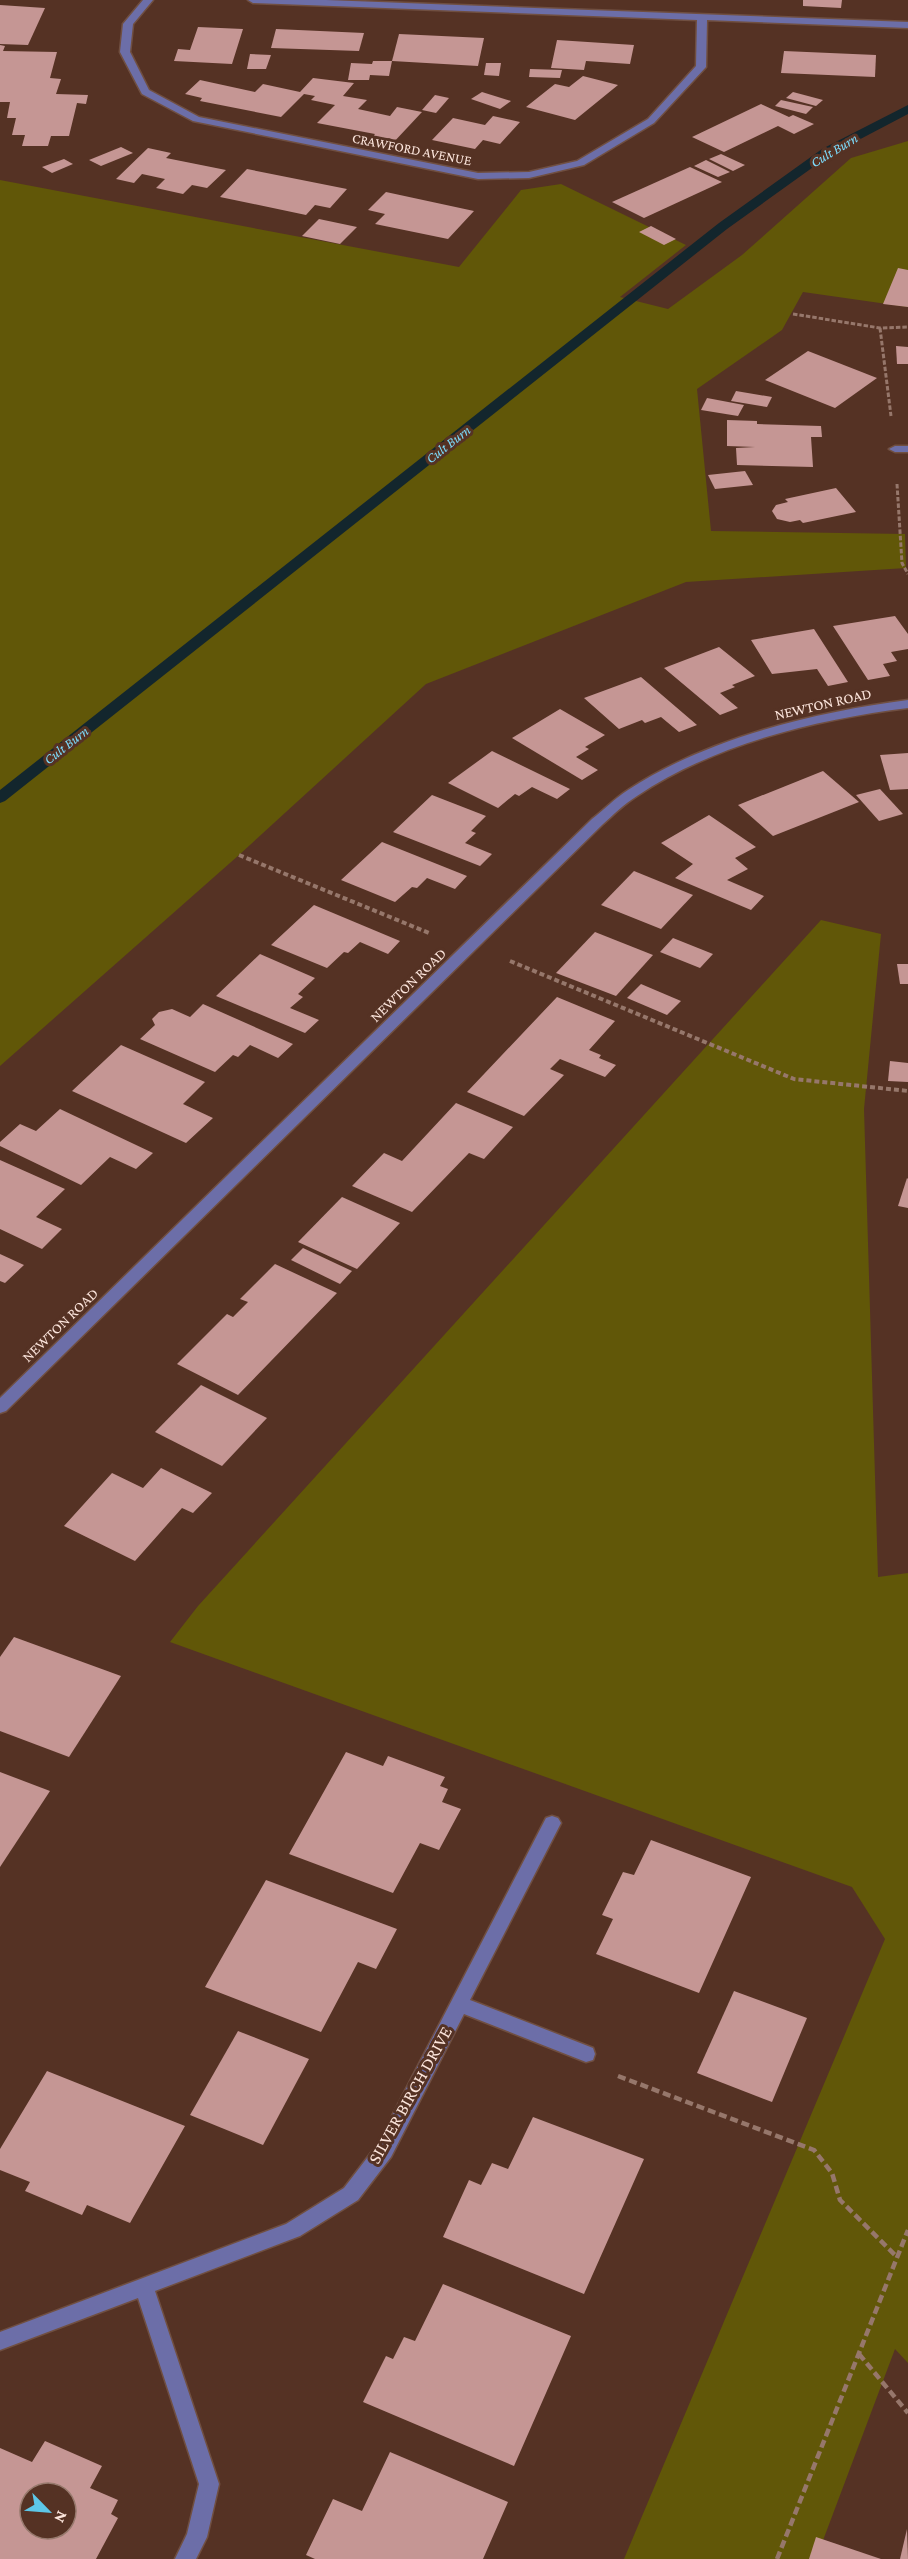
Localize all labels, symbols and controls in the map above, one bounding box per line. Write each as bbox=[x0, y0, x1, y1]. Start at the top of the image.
street label: CRAWFORD AVENUE bbox=[351, 130, 473, 169]
water label: Cult Burn bbox=[808, 130, 860, 170]
water label: Cult Burn bbox=[423, 422, 473, 466]
street label: NEWTON ROAD bbox=[773, 685, 873, 723]
water label: Cult Burn bbox=[41, 723, 91, 767]
street label: NEWTON ROAD bbox=[367, 945, 449, 1025]
street label: NEWTON ROAD bbox=[19, 1285, 101, 1365]
street label: SILVER BIRCH DRIVE bbox=[364, 2023, 456, 2167]
north arrow bbox=[18, 2481, 78, 2541]
text: N bbox=[51, 2509, 71, 2526]

